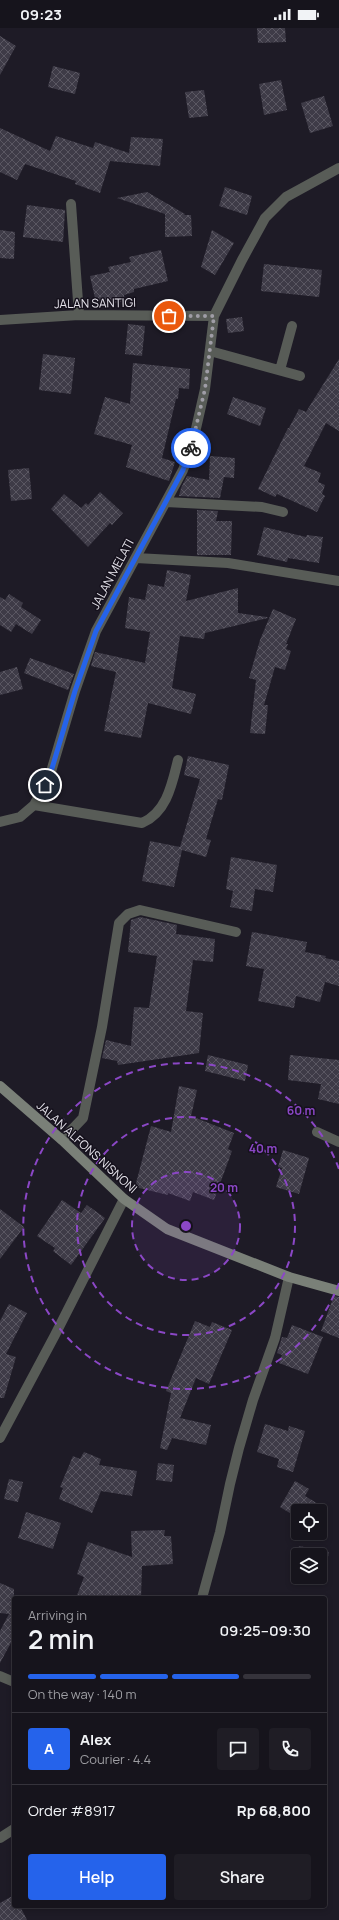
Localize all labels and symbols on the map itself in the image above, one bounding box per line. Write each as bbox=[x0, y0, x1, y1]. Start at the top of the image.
street label: JALAN SANTIGI bbox=[54, 294, 136, 312]
pin bbox=[152, 299, 186, 333]
courier bbox=[171, 428, 211, 468]
street label: JALAN MELATI bbox=[86, 536, 138, 612]
pin bbox=[28, 768, 62, 802]
street label: JALAN ALFONS NISNONI bbox=[33, 1097, 141, 1197]
text: 60 m bbox=[287, 1102, 315, 1119]
text: 40 m bbox=[249, 1140, 277, 1157]
text: 20 m bbox=[210, 1179, 238, 1196]
centre of rings bbox=[179, 1219, 193, 1233]

